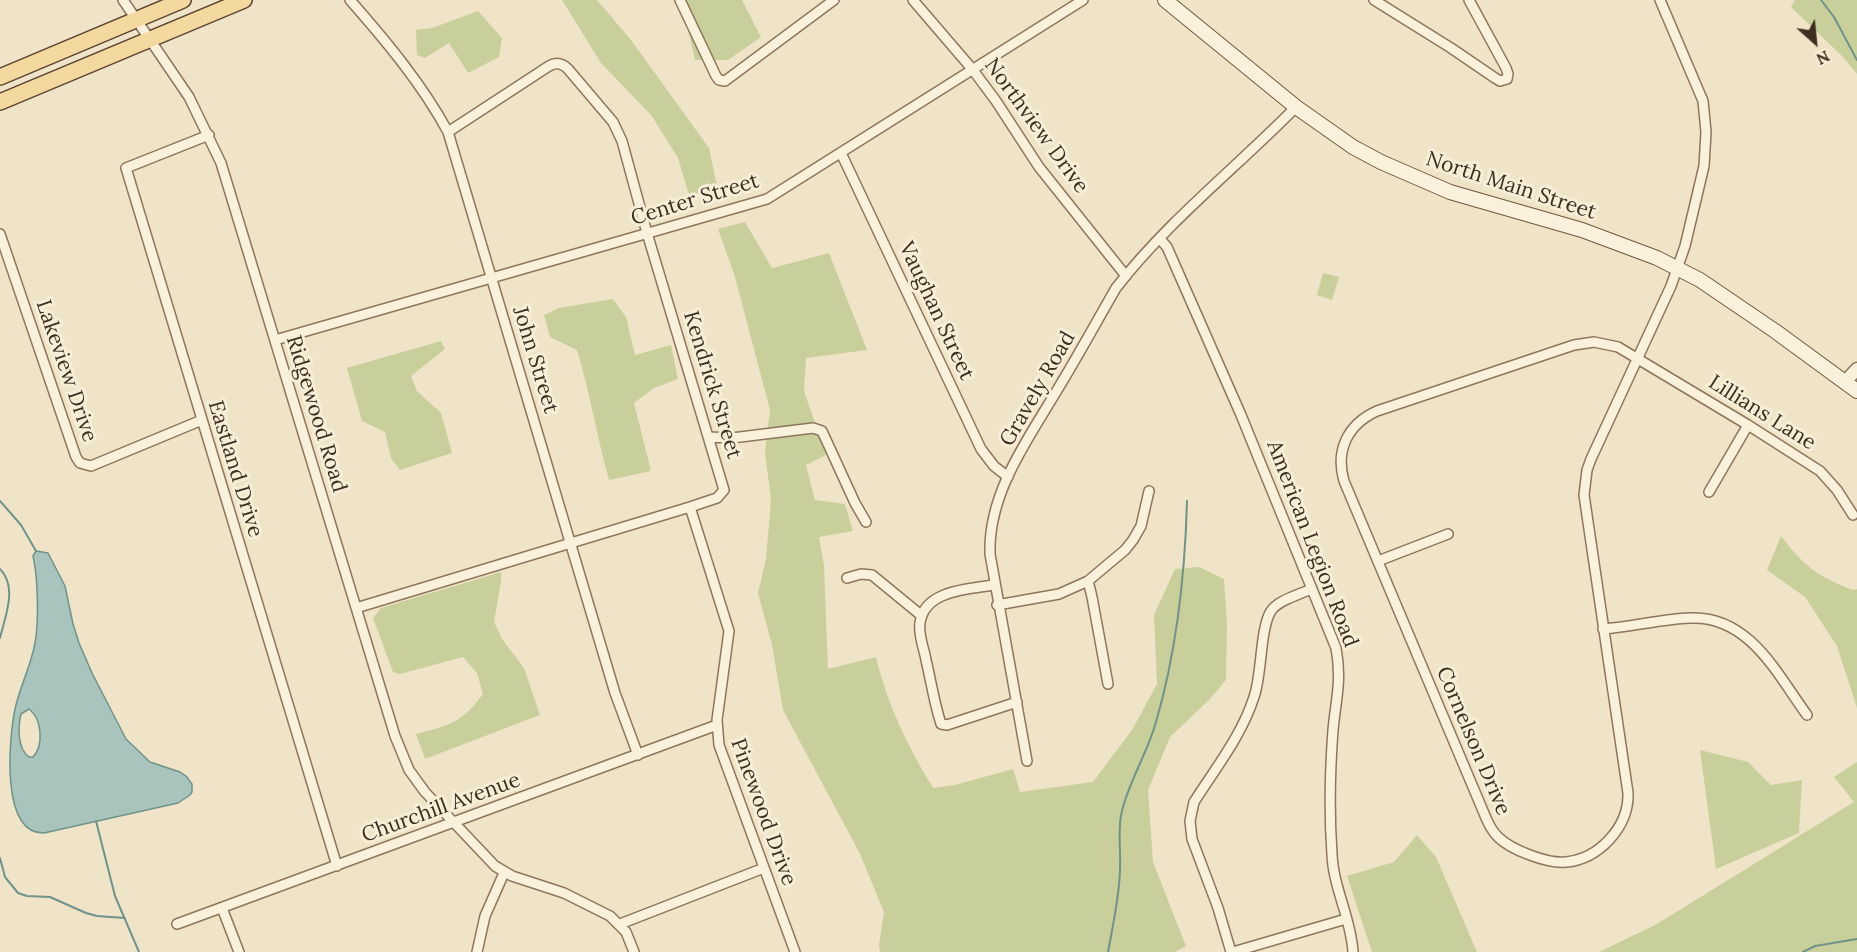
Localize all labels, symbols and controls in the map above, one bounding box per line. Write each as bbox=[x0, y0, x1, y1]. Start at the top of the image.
north arrow bbox=[1785, 12, 1845, 72]
text: N bbox=[1813, 46, 1833, 70]
street label: Northview Drive bbox=[979, 54, 1093, 198]
street label: North Main Street bbox=[1423, 147, 1599, 225]
street label: Center Street bbox=[628, 169, 762, 231]
street label: Vaughan Street bbox=[893, 238, 979, 384]
street label: Lakeview Drive bbox=[30, 297, 102, 445]
street label: John Street bbox=[507, 304, 563, 416]
street label: Kendrick Street bbox=[678, 308, 746, 462]
street label: Gravely Road bbox=[995, 327, 1081, 451]
street label: Ridgewood Road bbox=[280, 333, 352, 495]
street label: Lillians Lane bbox=[1704, 370, 1820, 456]
street label: Eastland Drive bbox=[202, 398, 268, 540]
street label: American Legion Road bbox=[1261, 437, 1363, 651]
street label: Cornelson Drive bbox=[1430, 663, 1516, 819]
street label: Pinewood Drive bbox=[725, 735, 801, 889]
street label: Churchill Avenue bbox=[358, 768, 524, 848]

